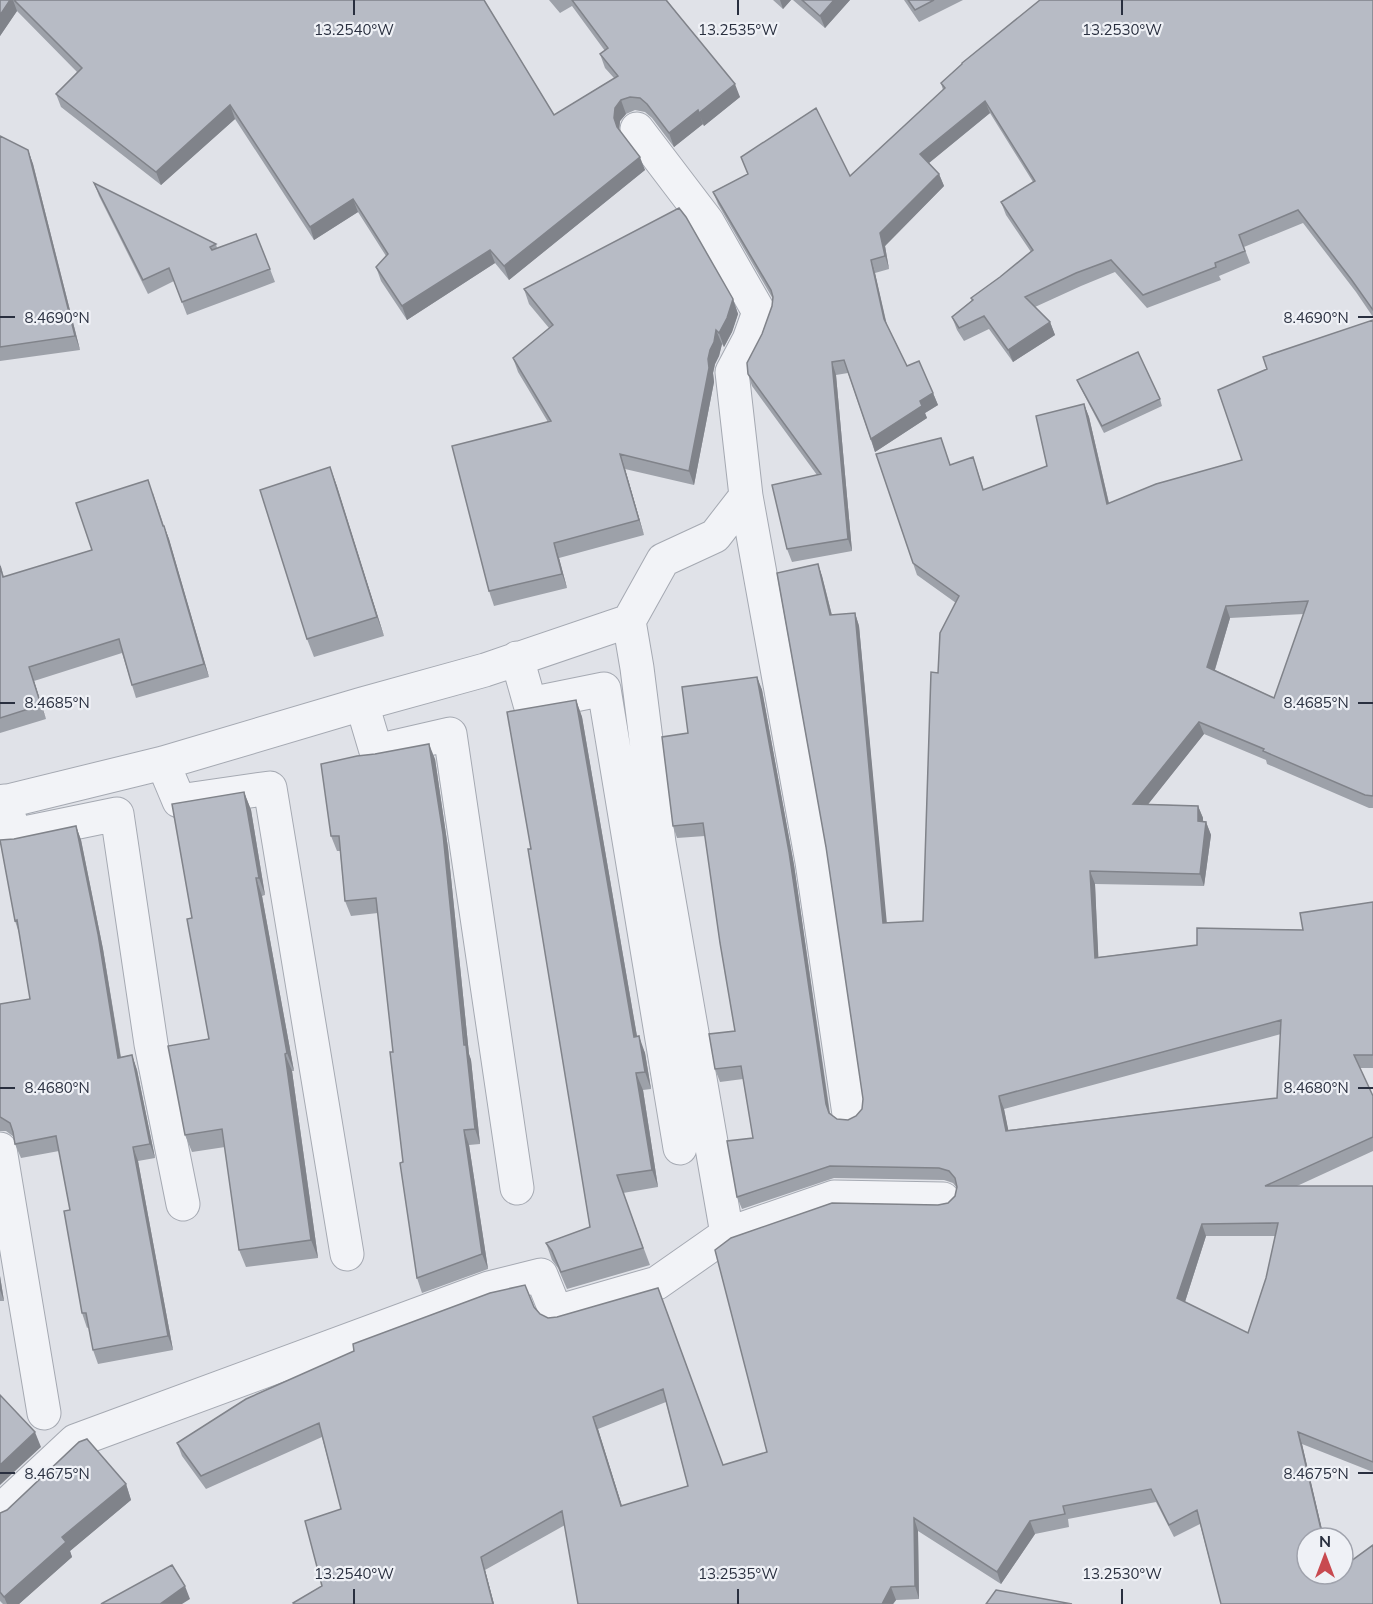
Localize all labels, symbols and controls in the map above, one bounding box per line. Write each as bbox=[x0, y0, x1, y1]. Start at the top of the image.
text: 13.2540°W bbox=[314, 20, 394, 39]
text: 13.2535°W bbox=[698, 20, 778, 39]
text: 13.2530°W bbox=[1082, 20, 1162, 39]
text: 8.4690°N bbox=[24, 308, 90, 327]
text: 8.4690°N bbox=[1283, 308, 1349, 327]
text: 8.4685°N bbox=[24, 693, 90, 712]
text: 8.4685°N bbox=[1283, 693, 1349, 712]
text: 8.4680°N bbox=[24, 1078, 90, 1097]
text: 8.4680°N bbox=[1283, 1078, 1349, 1097]
text: 8.4675°N bbox=[24, 1464, 90, 1483]
text: 8.4675°N bbox=[1283, 1464, 1349, 1483]
north arrow bbox=[1295, 1526, 1355, 1586]
text: N bbox=[1319, 1531, 1331, 1551]
text: 13.2540°W bbox=[314, 1564, 394, 1583]
text: 13.2535°W bbox=[698, 1564, 778, 1583]
text: 13.2530°W bbox=[1082, 1564, 1162, 1583]

